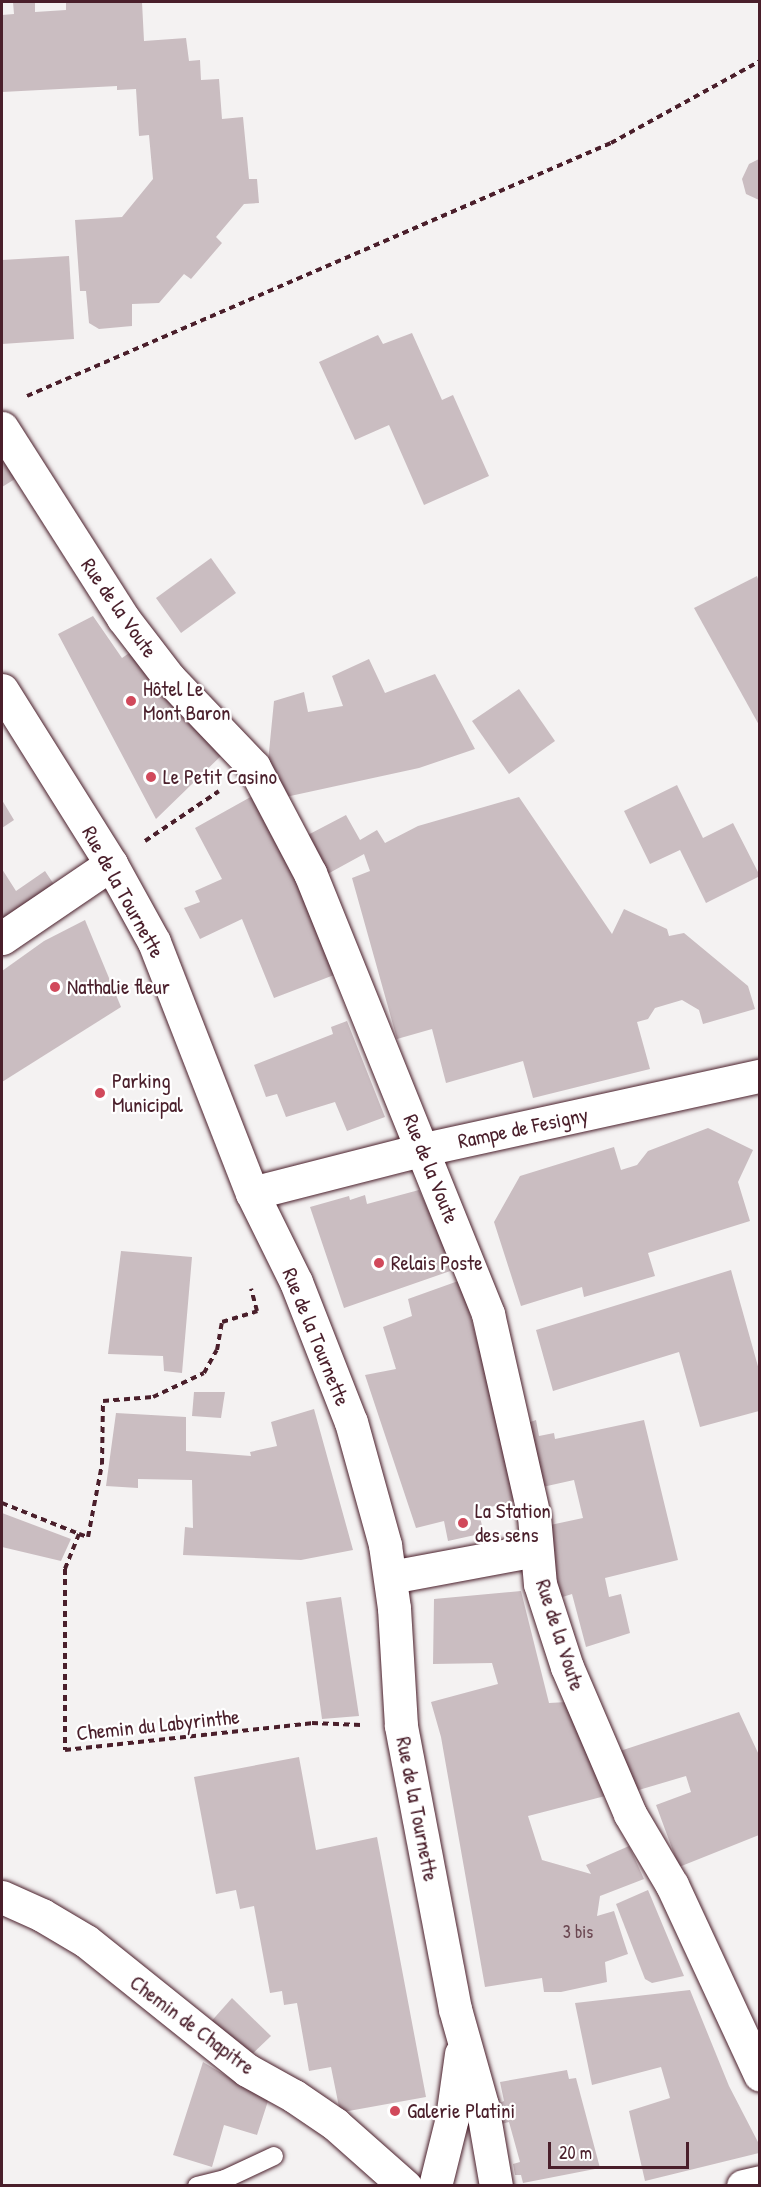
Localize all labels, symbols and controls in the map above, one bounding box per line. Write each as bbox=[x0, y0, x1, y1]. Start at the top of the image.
street label: Rue de la Voute bbox=[76, 554, 162, 662]
place label: Hôtel Le Mont Baron bbox=[143, 676, 230, 726]
marker: Hôtel Le Mont Baron bbox=[124, 694, 138, 708]
place label: Le Petit Casino bbox=[163, 764, 277, 790]
marker: Le Petit Casino bbox=[144, 770, 158, 784]
street label: Rue de la Tournette bbox=[76, 822, 170, 962]
place label: Nathalie fleur bbox=[67, 974, 170, 1000]
marker: Nathalie fleur bbox=[48, 980, 62, 994]
place label: Parking Municipal bbox=[112, 1068, 183, 1118]
marker: Parking Municipal bbox=[93, 1086, 107, 1100]
street label: Rampe de Fesigny bbox=[456, 1102, 590, 1154]
street label: Rue de la Voute bbox=[398, 1111, 464, 1227]
place label: Relais Poste bbox=[391, 1250, 483, 1276]
marker: Relais Poste bbox=[372, 1256, 386, 1270]
street label: Rue de la Tournette bbox=[277, 1264, 355, 1410]
place label: La Station des sens bbox=[475, 1498, 551, 1548]
marker: La Station des sens bbox=[456, 1516, 470, 1530]
street label: Rue de la Voute bbox=[530, 1576, 590, 1694]
street label: Chemin du Labyrinthe bbox=[75, 1704, 241, 1746]
street label: Rue de la Tournette bbox=[391, 1735, 443, 1883]
house number: 3 bis bbox=[563, 1921, 593, 1943]
street label: Chemin de Chapitre bbox=[125, 1970, 259, 2080]
place label: Galerie Platini bbox=[407, 2098, 515, 2124]
marker: Galerie Platini bbox=[388, 2104, 402, 2118]
scale bar bbox=[551, 2130, 692, 2168]
text: 20 m bbox=[559, 2140, 592, 2165]

